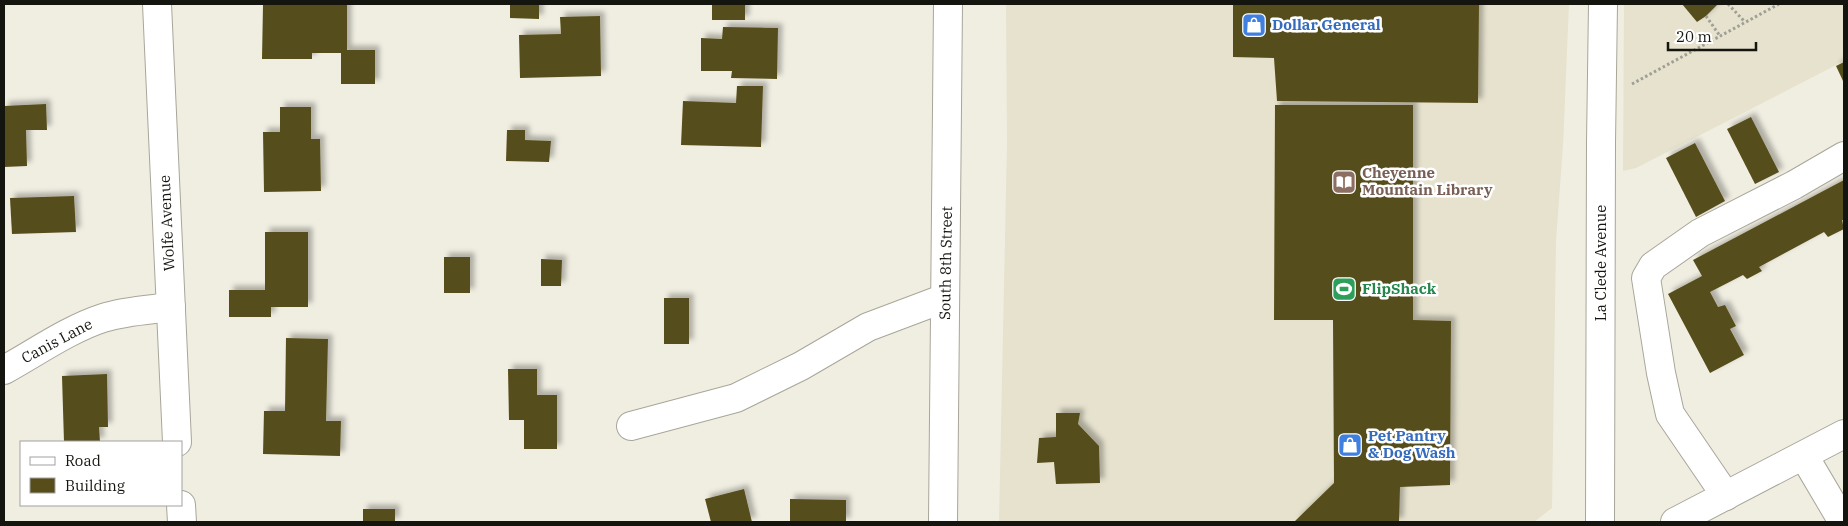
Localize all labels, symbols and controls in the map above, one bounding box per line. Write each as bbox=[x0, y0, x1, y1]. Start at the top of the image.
shop icon: Dollar General bbox=[1241, 12, 1267, 38]
place label: Dollar General bbox=[1272, 15, 1381, 34]
scale bar bbox=[1668, 20, 1756, 52]
text: 20 m bbox=[1676, 27, 1712, 46]
place label: Cheyenne Mountain Library bbox=[1362, 163, 1493, 199]
library icon: Cheyenne Mountain Library bbox=[1331, 169, 1357, 195]
street label: Wolfe Avenue bbox=[154, 175, 179, 272]
street label: La Clede Avenue bbox=[1591, 205, 1610, 321]
street label: South 8th Street bbox=[935, 206, 956, 320]
sports icon: FlipShack bbox=[1331, 276, 1357, 302]
place label: FlipShack bbox=[1362, 279, 1437, 298]
street label: Canis Lane bbox=[18, 314, 95, 367]
place label: Pet Pantry & Dog Wash bbox=[1368, 426, 1456, 462]
shop icon: Pet Pantry & Dog Wash bbox=[1337, 432, 1363, 458]
legend bbox=[20, 441, 182, 506]
text: Road bbox=[65, 451, 101, 470]
text: Building bbox=[65, 476, 125, 495]

